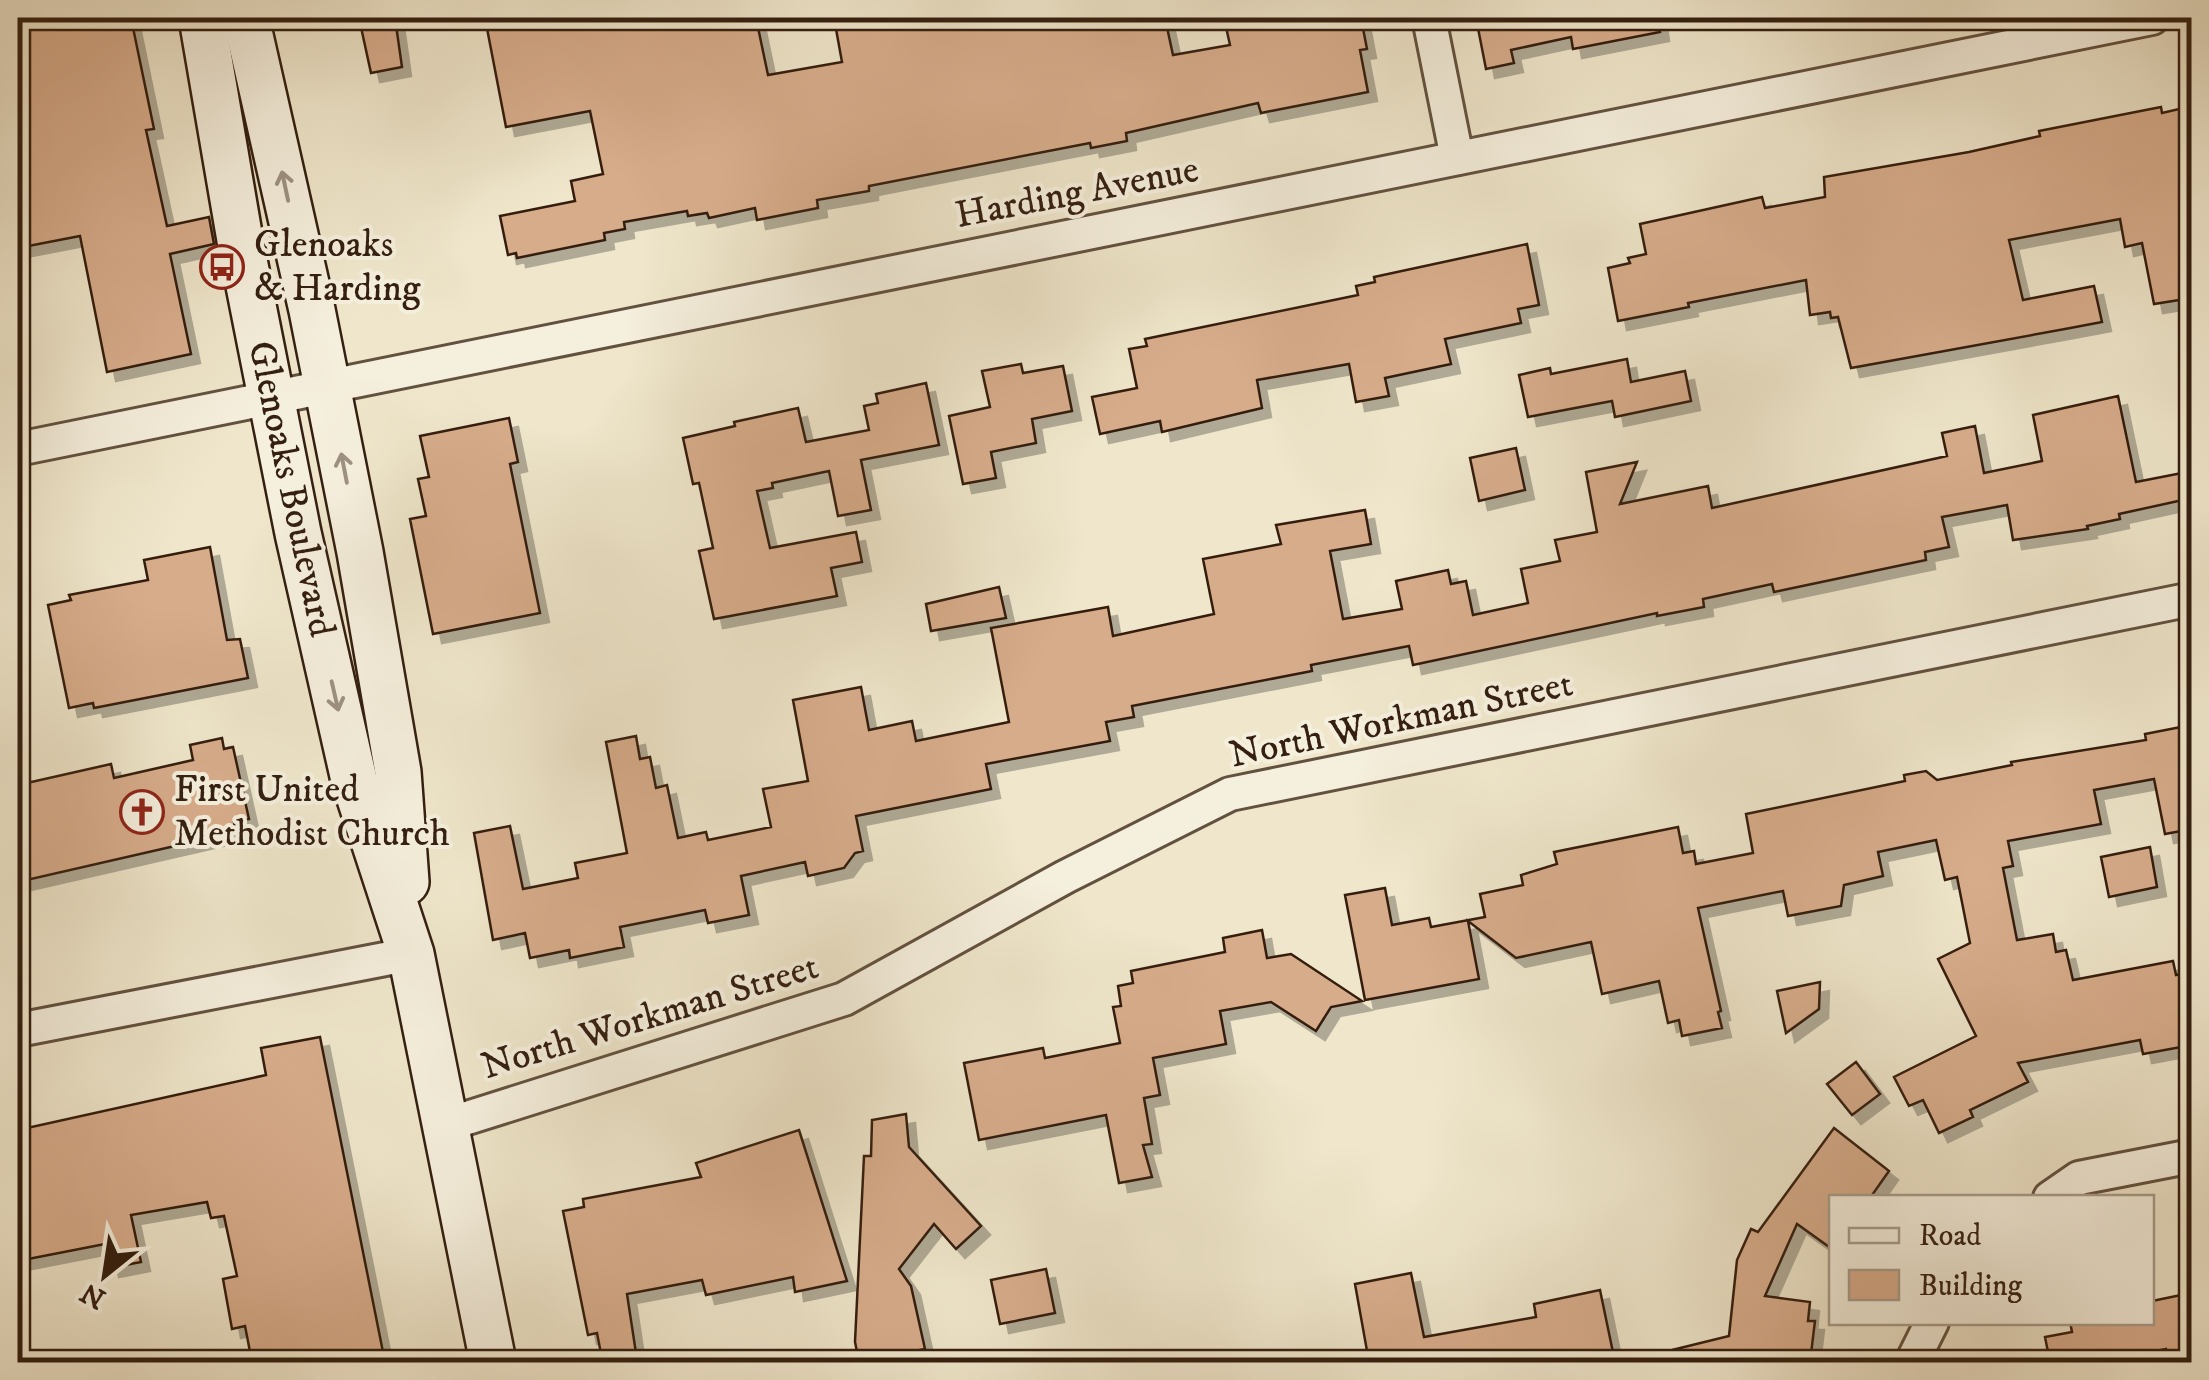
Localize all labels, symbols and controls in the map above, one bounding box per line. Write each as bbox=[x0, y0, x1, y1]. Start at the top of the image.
street label: Harding Avenue bbox=[951, 146, 1203, 240]
one-way arrow bbox=[275, 171, 294, 203]
place label: Glenoaks & Harding bbox=[254, 221, 421, 313]
bus stop icon: Glenoaks & Harding bbox=[199, 244, 245, 290]
street label: Glenoaks Boulevard bbox=[236, 337, 346, 641]
one-way arrow bbox=[333, 453, 352, 485]
street label: North Workman Street bbox=[1225, 660, 1577, 780]
one-way arrow bbox=[327, 680, 345, 712]
place label: First United Methodist Church bbox=[174, 766, 450, 858]
church icon: First United Methodist Church bbox=[119, 789, 165, 835]
street label: North Workman Street bbox=[476, 943, 824, 1091]
legend bbox=[1829, 1195, 2154, 1325]
text: Road bbox=[1919, 1218, 1981, 1255]
north arrow bbox=[55, 1225, 155, 1325]
text: Building bbox=[1919, 1268, 2023, 1305]
text: N bbox=[75, 1274, 112, 1316]

